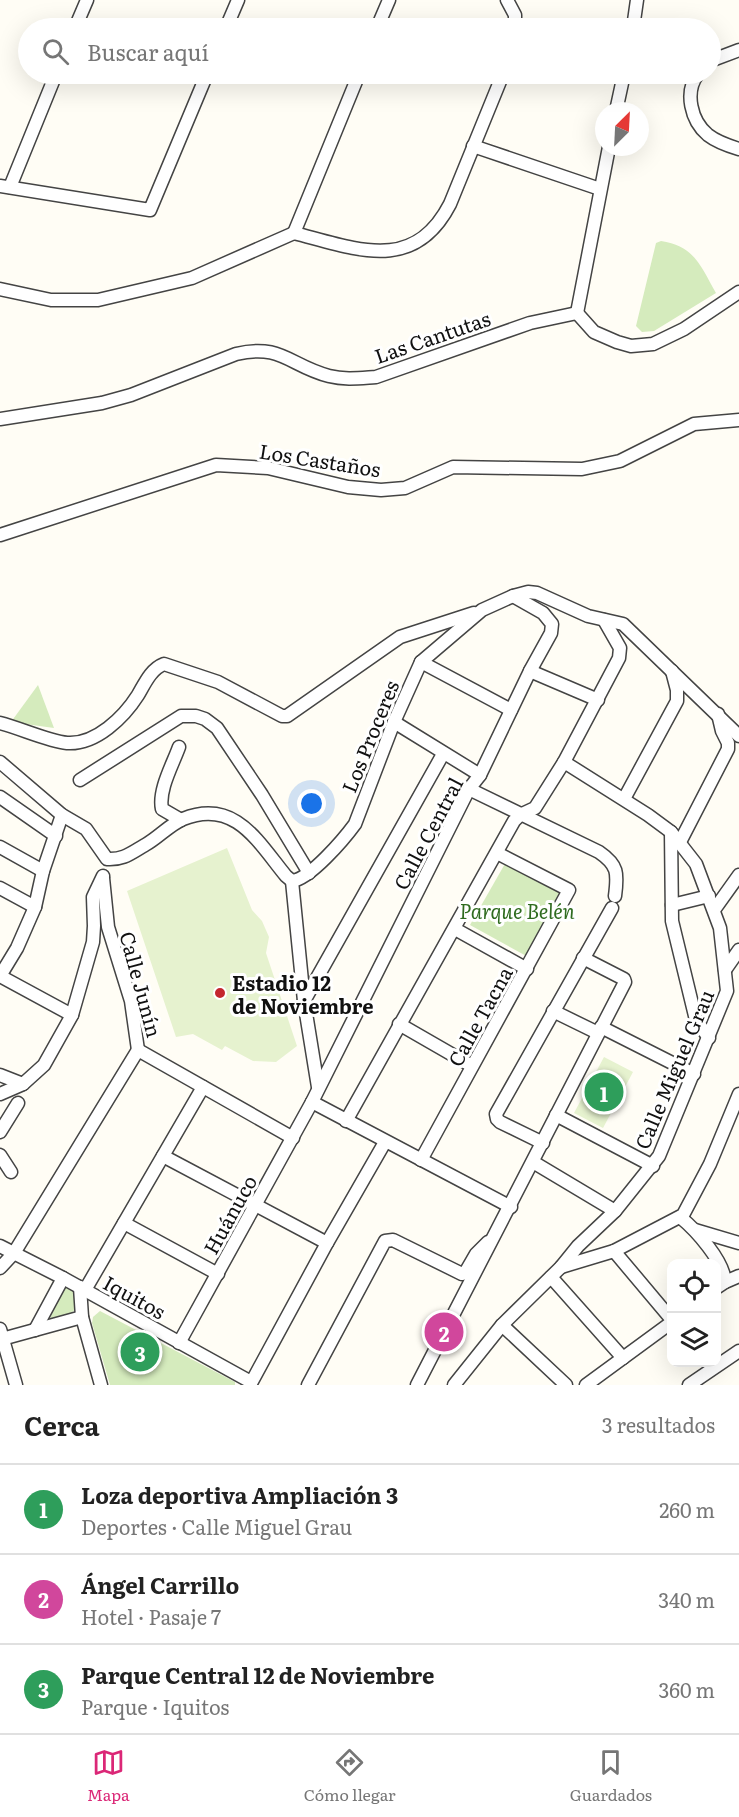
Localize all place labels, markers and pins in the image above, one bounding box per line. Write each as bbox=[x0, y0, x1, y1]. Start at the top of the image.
place label: Estadio 12 de Noviembre bbox=[232, 967, 373, 1020]
marker: Estadio 12 de Noviembre bbox=[213, 986, 227, 1000]
pin: 1 bbox=[584, 1070, 624, 1114]
pin: 2 bbox=[424, 1310, 464, 1354]
pin: 3 bbox=[120, 1330, 160, 1374]

